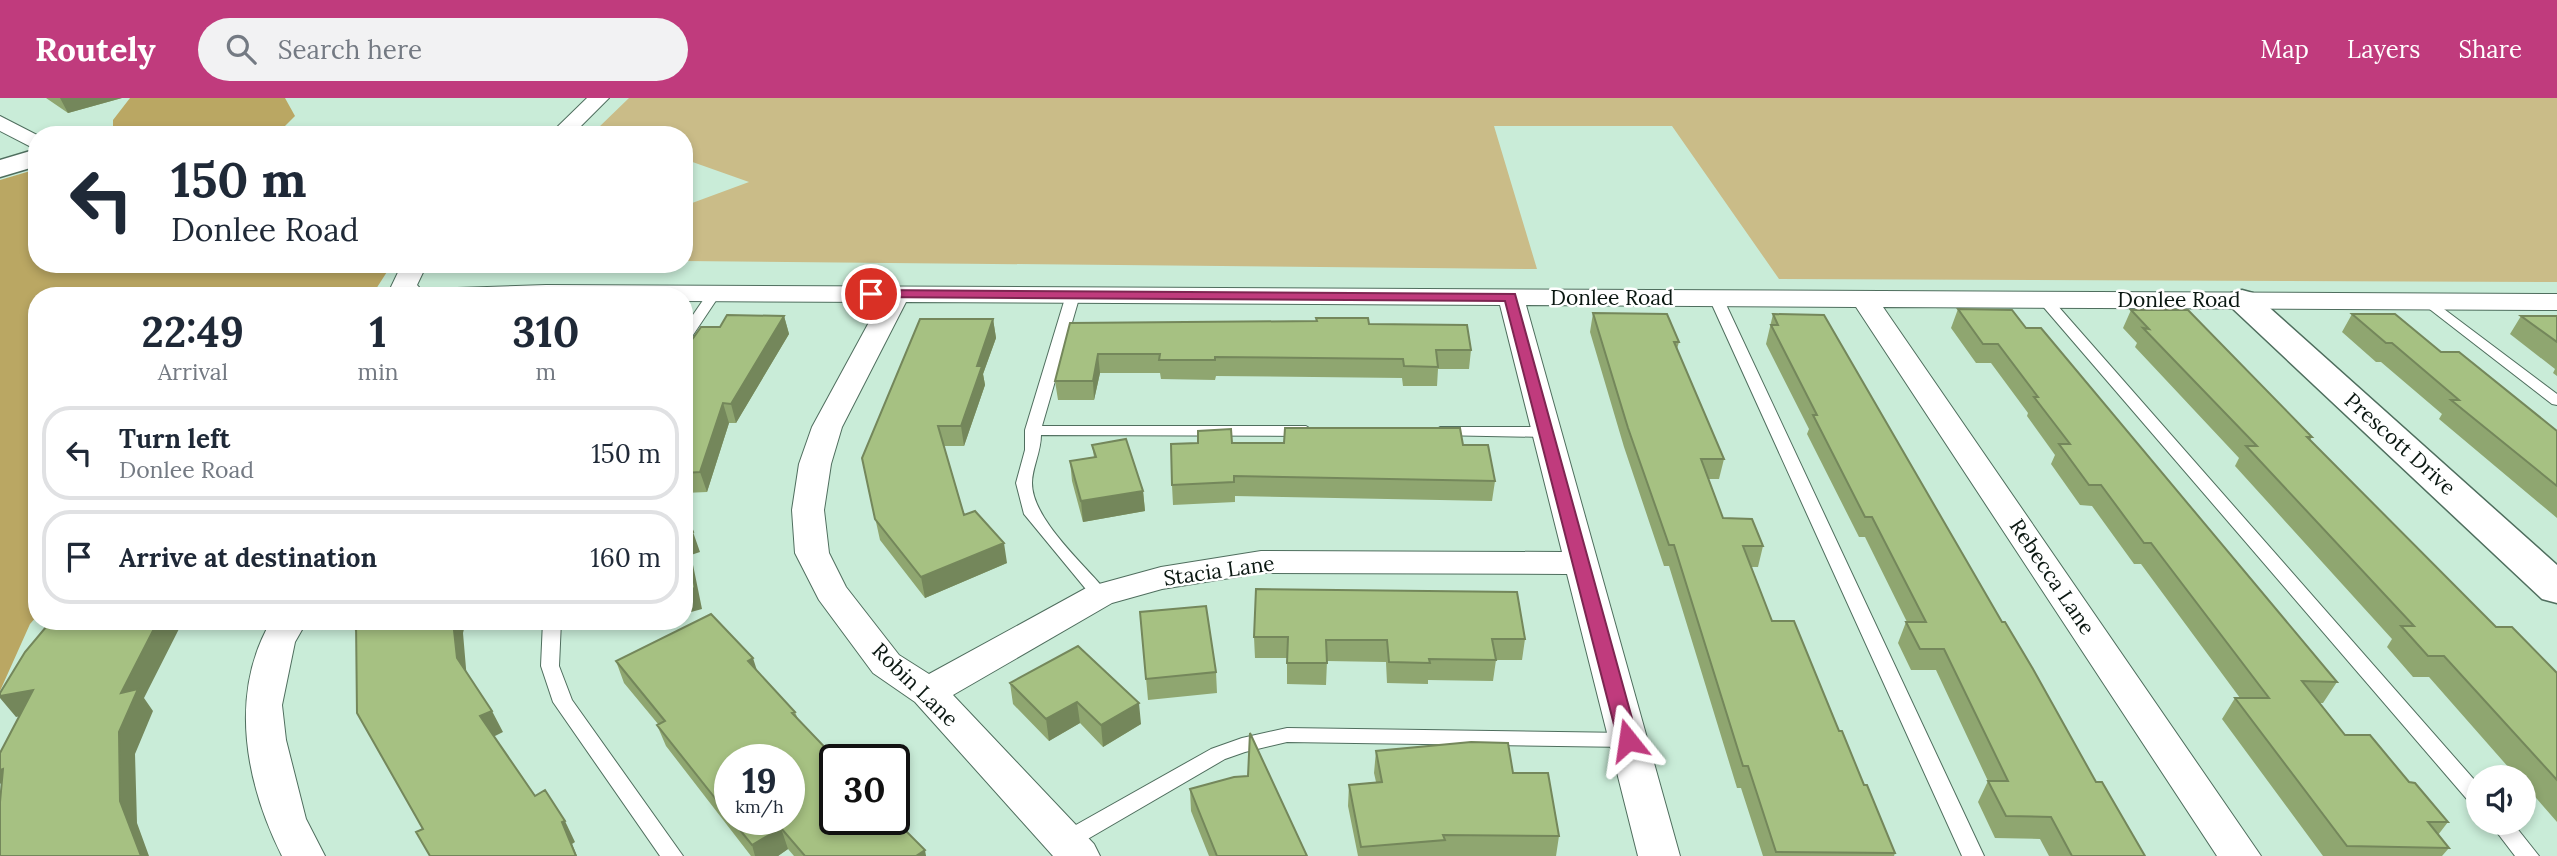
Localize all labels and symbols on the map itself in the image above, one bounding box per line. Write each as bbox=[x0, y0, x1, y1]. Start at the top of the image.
pin bbox=[841, 264, 901, 324]
street label: Donlee Road bbox=[1550, 284, 1674, 311]
street label: Donlee Road bbox=[2117, 286, 2241, 313]
street label: Prescott Drive bbox=[2339, 387, 2462, 501]
street label: Rebecca Lane bbox=[2004, 514, 2101, 640]
street label: Stacia Lane bbox=[1162, 549, 1276, 592]
street label: Robin Lane bbox=[867, 637, 964, 732]
position arrow bbox=[1591, 703, 1665, 777]
speed limit sign: 30 bbox=[819, 744, 910, 835]

